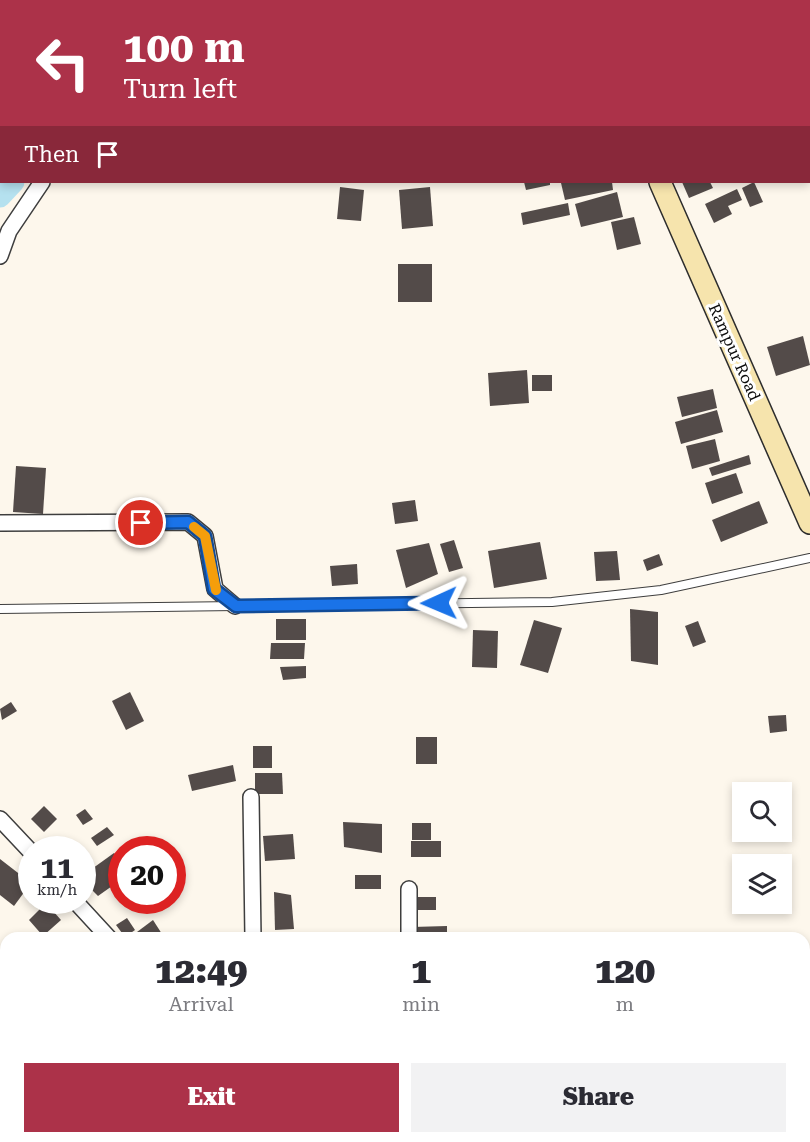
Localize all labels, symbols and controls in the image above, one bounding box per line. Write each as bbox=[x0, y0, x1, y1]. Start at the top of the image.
text: 100 m bbox=[123, 23, 245, 72]
icon: left bbox=[24, 24, 102, 102]
text: Turn left bbox=[123, 73, 237, 105]
icon: arrive bbox=[91, 138, 124, 171]
text: Then bbox=[24, 142, 79, 167]
street label: Rampur Road bbox=[705, 301, 764, 404]
pin bbox=[115, 497, 166, 548]
icon: arrive bbox=[124, 506, 157, 539]
position arrow bbox=[407, 571, 471, 635]
map controls bbox=[732, 782, 792, 914]
button: search bbox=[732, 782, 792, 842]
speed limit sign: 20 bbox=[108, 836, 186, 914]
text: 11 bbox=[40, 850, 74, 885]
button: layers bbox=[732, 854, 792, 914]
text: km/h bbox=[37, 881, 77, 899]
text: 12:49 bbox=[155, 950, 247, 992]
text: 1 bbox=[411, 950, 431, 992]
text: 120 bbox=[595, 950, 655, 992]
text: Arrival bbox=[169, 992, 234, 1016]
text: min bbox=[402, 992, 440, 1016]
text: m bbox=[616, 992, 634, 1016]
button: Exit bbox=[24, 1063, 399, 1132]
button: Share bbox=[411, 1063, 786, 1132]

